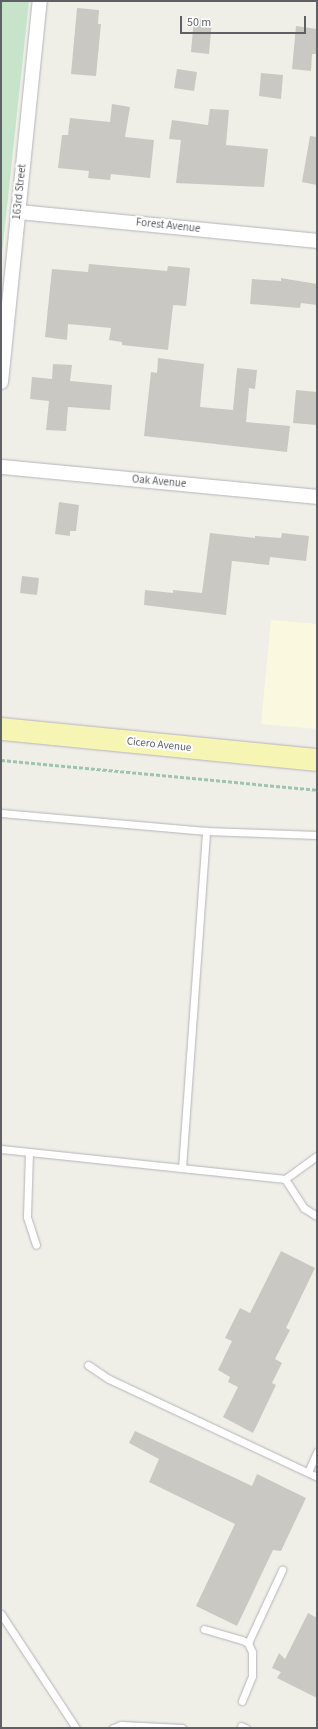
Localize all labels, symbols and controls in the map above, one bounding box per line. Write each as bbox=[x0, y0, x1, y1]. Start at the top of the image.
scale bar bbox=[182, 8, 308, 34]
text: 50 m bbox=[187, 14, 211, 31]
street label: 163rd Street bbox=[11, 163, 29, 221]
street label: Forest Avenue bbox=[135, 216, 201, 236]
street label: Oak Avenue bbox=[131, 473, 187, 491]
street label: Cicero Avenue bbox=[126, 735, 192, 755]

